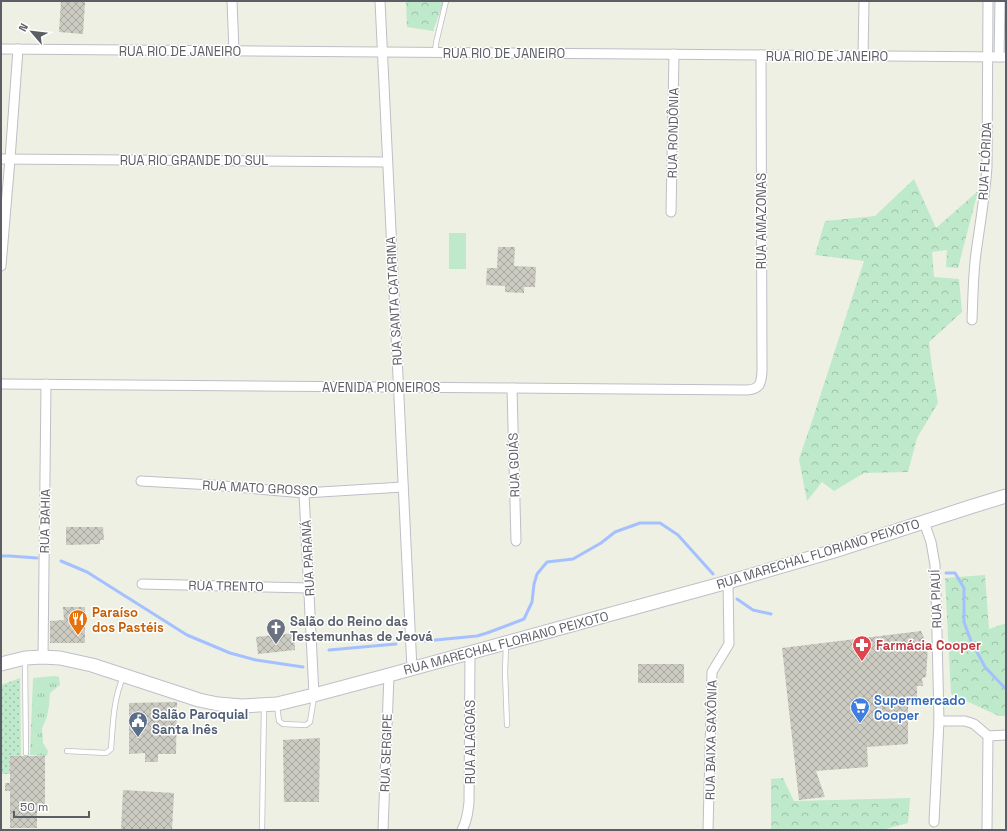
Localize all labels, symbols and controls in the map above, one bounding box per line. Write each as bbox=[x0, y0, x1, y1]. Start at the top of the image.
north arrow bbox=[12, 12, 52, 52]
text: N bbox=[15, 21, 31, 34]
street label: RUA RIO DE JANEIRO bbox=[119, 43, 241, 60]
street label: RUA RIO DE JANEIRO bbox=[443, 45, 565, 62]
street label: RUA RIO DE JANEIRO bbox=[766, 48, 888, 65]
street label: RUA RONDÔNIA bbox=[664, 87, 682, 179]
street label: RUA FLÓRIDA bbox=[974, 121, 996, 201]
street label: RUA RIO GRANDE DO SUL bbox=[120, 152, 268, 169]
street label: RUA AMAZONAS bbox=[753, 173, 770, 269]
street label: RUA SANTA CATARINA bbox=[382, 236, 406, 366]
street label: AVENIDA PIONEIROS bbox=[322, 379, 440, 396]
street label: RUA GOIÁS bbox=[504, 432, 524, 498]
street label: RUA MATO GROSSO bbox=[202, 476, 318, 500]
street label: RUA BAHIA bbox=[36, 489, 54, 553]
street label: RUA MARECHAL FLORIANO PEIXOTO bbox=[714, 515, 922, 593]
street label: RUA PARANÁ bbox=[298, 519, 318, 597]
street label: RUA PIAUÍ bbox=[926, 569, 946, 629]
street label: RUA TRENTO bbox=[188, 577, 264, 595]
place label: Paraíso dos Pastéis bbox=[92, 604, 164, 636]
street label: RUA MARECHAL FLORIANO PEIXOTO bbox=[402, 607, 610, 679]
restaurant icon: Paraíso dos Pastéis bbox=[67, 608, 89, 636]
place label: Salão do Reino das Testemunhas de Jeová bbox=[290, 613, 433, 645]
church icon: Salão do Reino das Testemunhas de Jeová bbox=[265, 617, 287, 645]
pharmacy icon: Farmácia Cooper bbox=[851, 634, 873, 662]
place label: Farmácia Cooper bbox=[876, 637, 981, 654]
street label: RUA BAIXA SAXÔNIA bbox=[701, 680, 721, 800]
place label: Supermercado Cooper bbox=[874, 692, 966, 724]
supermarket icon: Supermercado Cooper bbox=[849, 696, 871, 724]
street label: RUA ALAGOAS bbox=[462, 700, 479, 784]
place label: Salão Paroquial Santa Inês bbox=[152, 706, 248, 738]
public building icon: Salão Paroquial Santa Inês bbox=[127, 710, 149, 738]
street label: RUA SERGIPE bbox=[376, 714, 396, 792]
scale bar bbox=[14, 793, 89, 819]
text: 50 m bbox=[20, 799, 48, 815]

